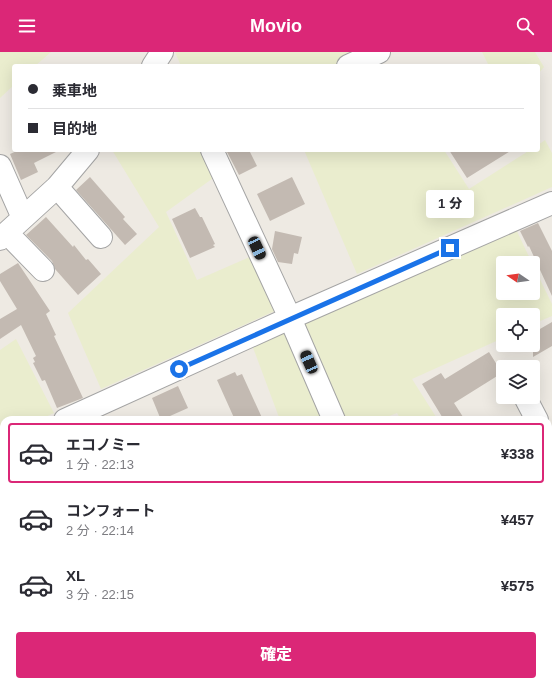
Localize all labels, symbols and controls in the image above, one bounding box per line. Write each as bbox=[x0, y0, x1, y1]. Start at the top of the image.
icon: menu bbox=[16, 15, 38, 37]
icon: search bbox=[514, 15, 536, 37]
text: Movio bbox=[250, 16, 302, 36]
text: 乗車地 bbox=[52, 82, 97, 99]
text: 目的地 bbox=[52, 120, 97, 137]
callout: 1 分 bbox=[426, 190, 474, 218]
text: 1 分 bbox=[438, 196, 462, 211]
car bbox=[246, 235, 268, 261]
route end bbox=[441, 239, 459, 257]
north arrow bbox=[496, 256, 540, 300]
map controls bbox=[496, 256, 540, 404]
button: locate bbox=[496, 308, 540, 352]
car bbox=[299, 349, 319, 375]
route start bbox=[170, 360, 188, 378]
button: layers bbox=[496, 360, 540, 404]
icon: car bbox=[18, 435, 54, 471]
text: エコノミー bbox=[66, 436, 141, 453]
text: ¥338 bbox=[501, 445, 534, 462]
text: 1 分 · 22:13 bbox=[66, 457, 134, 472]
icon: car bbox=[18, 501, 54, 537]
text: コンフォート bbox=[66, 502, 156, 519]
text: ¥457 bbox=[501, 511, 534, 528]
text: 2 分 · 22:14 bbox=[66, 523, 134, 538]
icon: car bbox=[18, 567, 54, 603]
text: XL bbox=[66, 567, 85, 584]
text: ¥575 bbox=[501, 577, 534, 594]
text: 3 分 · 22:15 bbox=[66, 587, 134, 602]
button: 確定 bbox=[16, 632, 536, 678]

